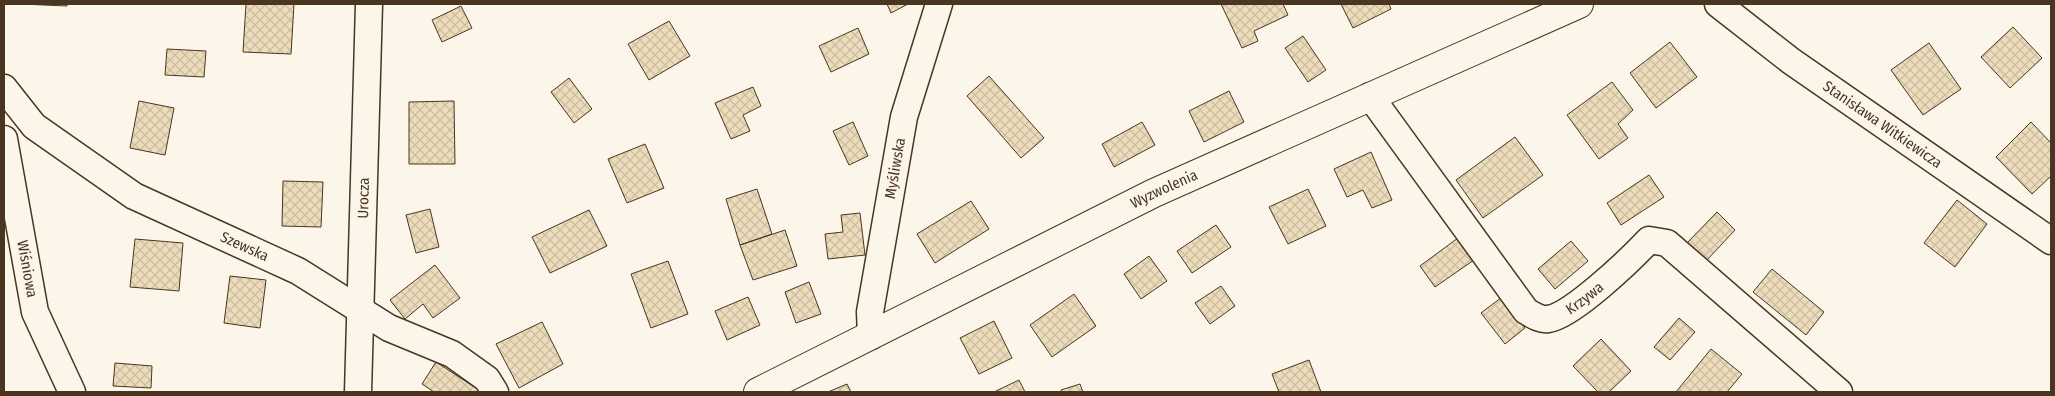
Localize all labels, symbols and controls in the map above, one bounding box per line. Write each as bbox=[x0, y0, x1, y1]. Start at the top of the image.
street label: Stanisława Witkiewicza bbox=[1820, 77, 1946, 172]
street label: Myśliwska bbox=[881, 136, 909, 200]
street label: Wyzwolenia bbox=[1127, 166, 1200, 212]
street label: Urocza bbox=[354, 177, 373, 219]
street label: Szewska bbox=[218, 228, 271, 265]
street label: Wiśniowa bbox=[13, 239, 41, 299]
street label: Krzywa bbox=[1562, 278, 1607, 318]

